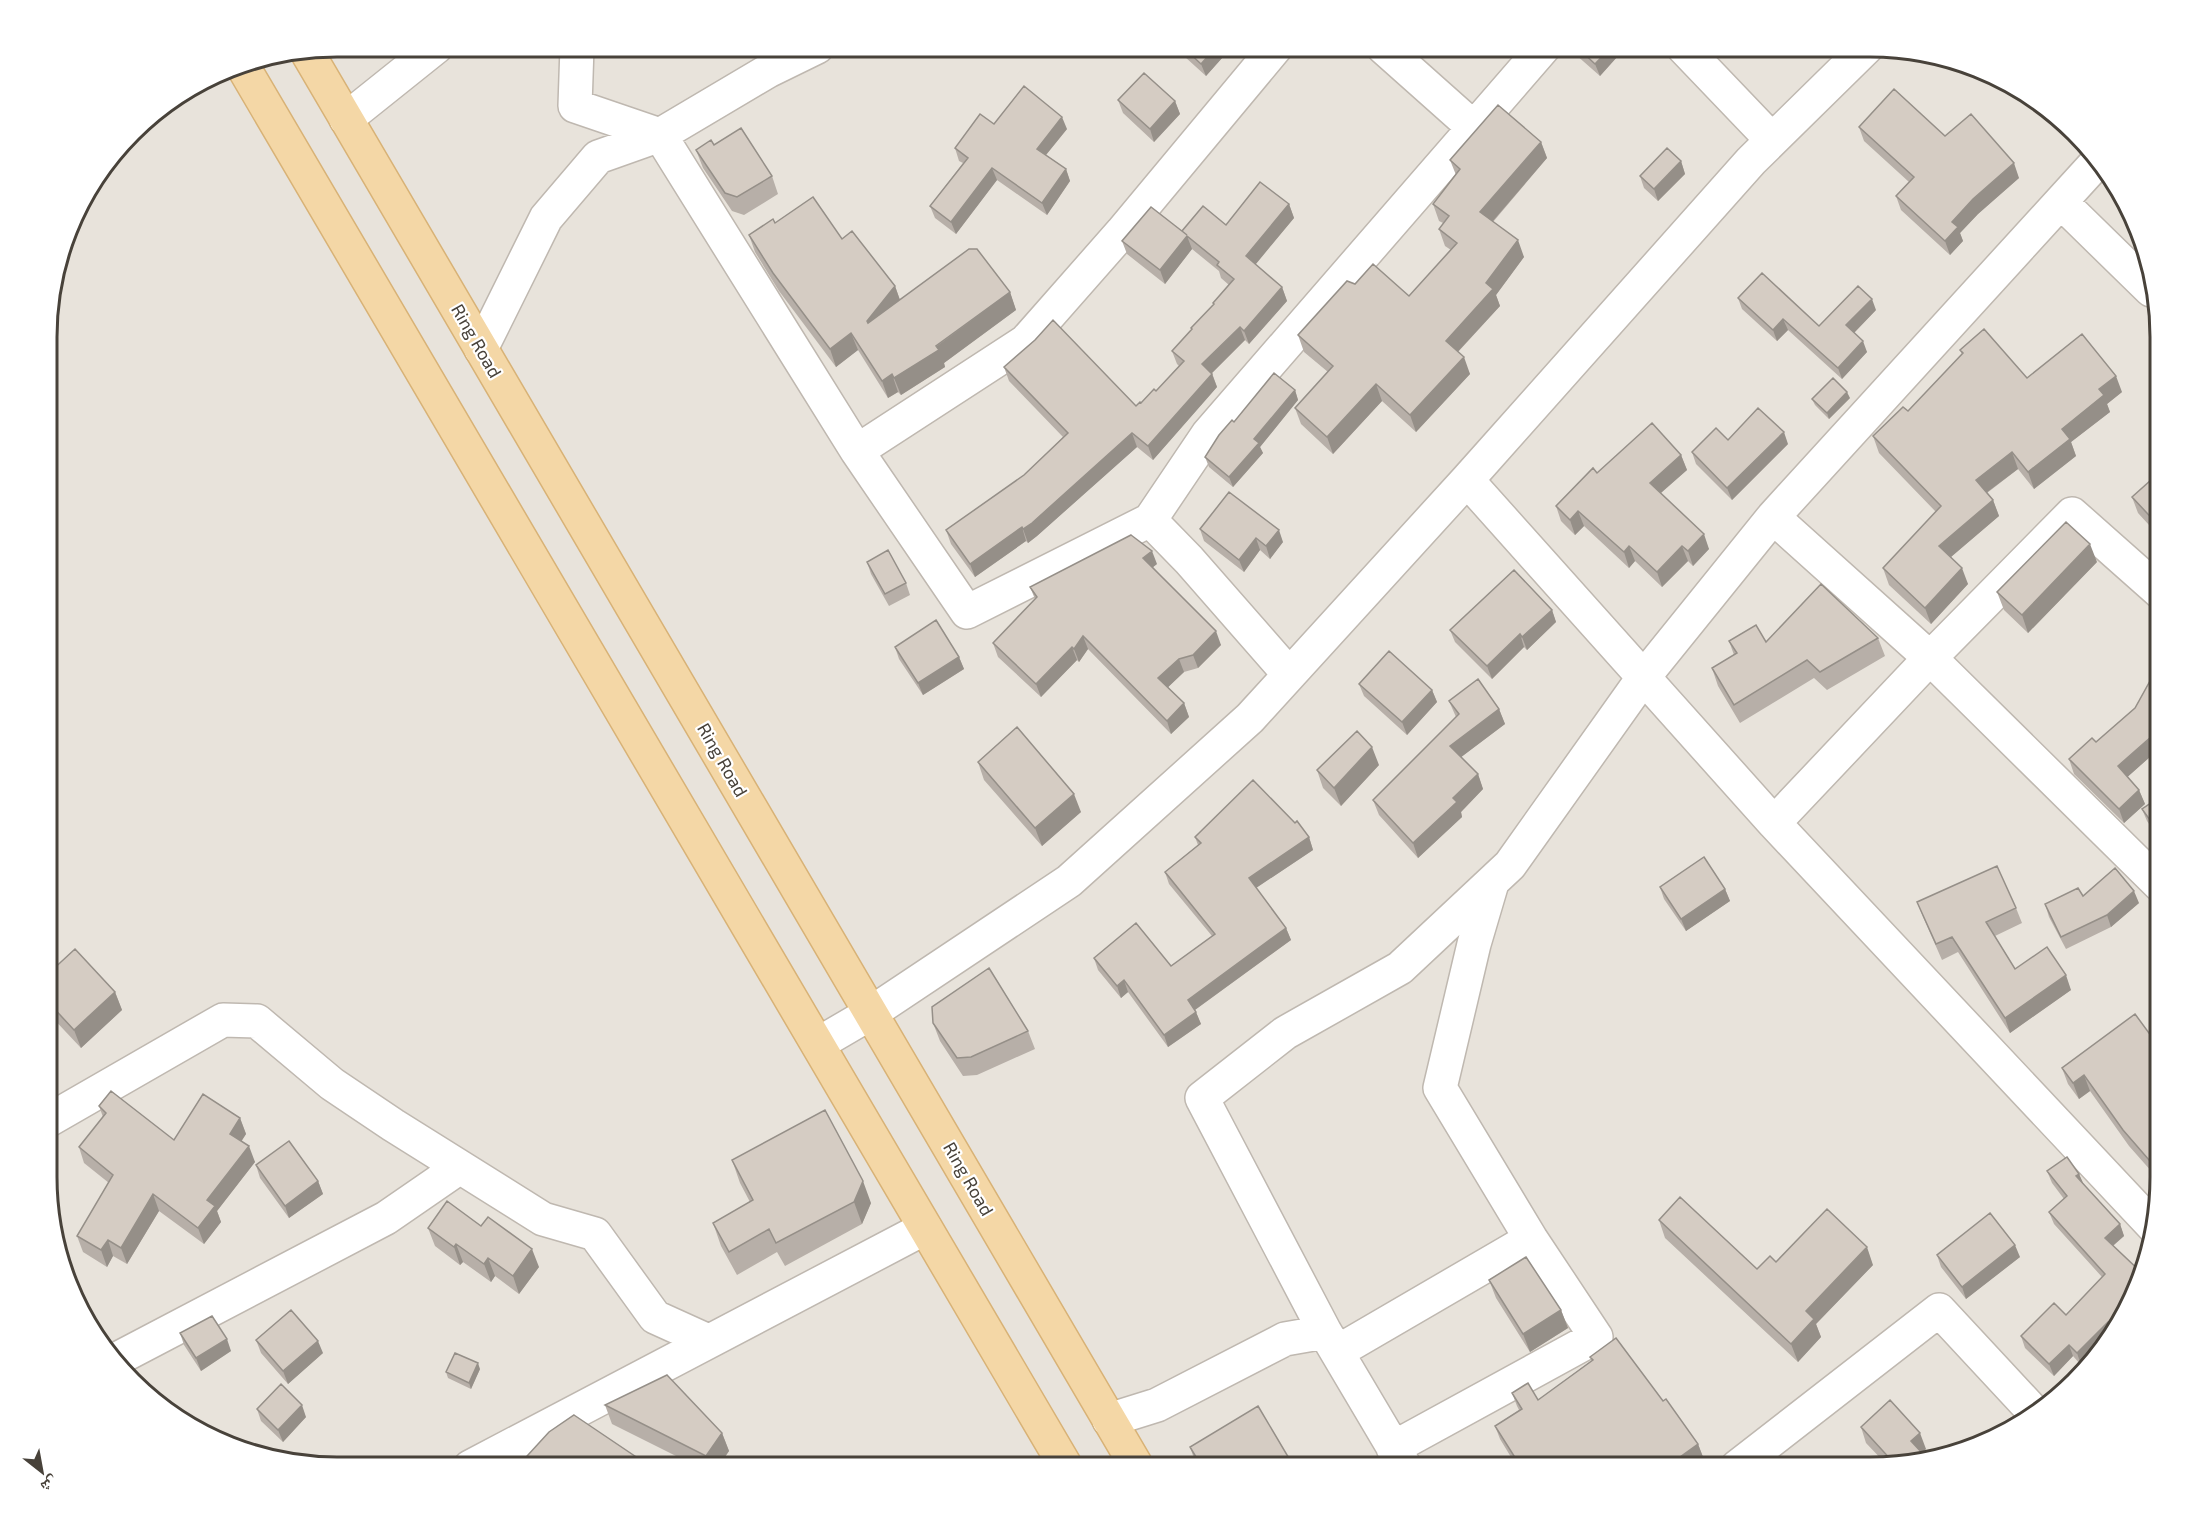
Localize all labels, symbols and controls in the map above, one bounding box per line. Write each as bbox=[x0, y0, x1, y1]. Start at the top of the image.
street label: Ring Road bbox=[447, 300, 507, 381]
street label: Ring Road bbox=[693, 719, 753, 800]
street label: Ring Road bbox=[939, 1138, 999, 1219]
north arrow bbox=[12, 1442, 72, 1502]
text: ش bbox=[37, 1472, 62, 1498]

